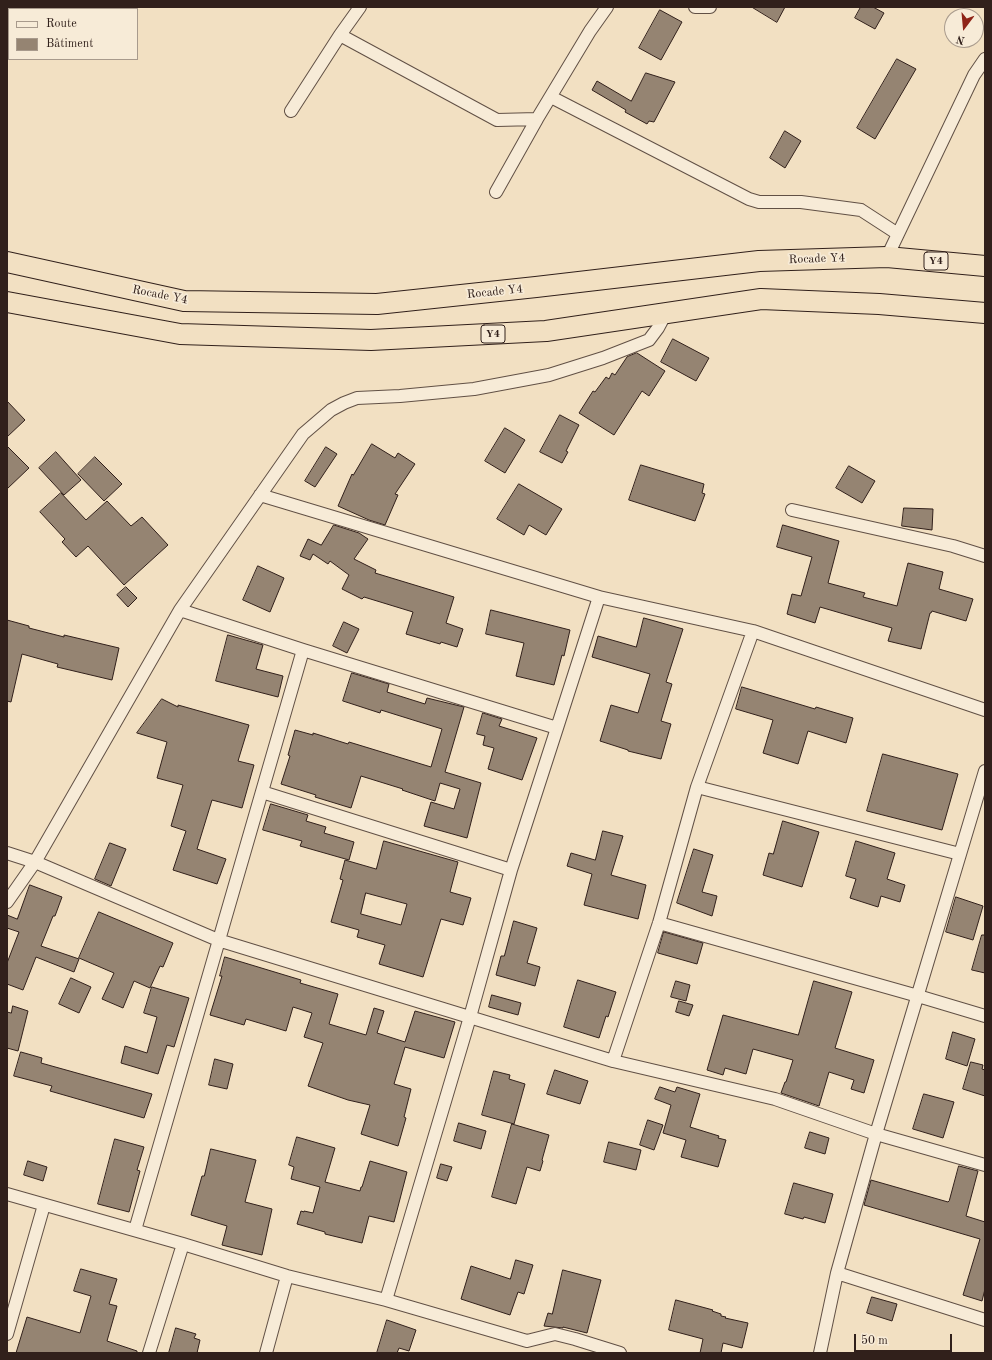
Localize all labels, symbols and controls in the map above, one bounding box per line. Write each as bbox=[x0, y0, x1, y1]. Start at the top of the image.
legend bbox=[8, 8, 138, 60]
north arrow bbox=[944, 8, 984, 48]
text: Route bbox=[46, 18, 77, 30]
text: N bbox=[955, 33, 966, 45]
text: Bâtiment bbox=[46, 38, 93, 50]
street label: Rocade Y4 bbox=[788, 251, 846, 267]
road number: Y4 bbox=[924, 252, 948, 270]
street label: Rocade Y4 bbox=[466, 282, 524, 302]
street label: Rocade Y4 bbox=[131, 283, 189, 307]
road number: Y4 bbox=[481, 325, 505, 343]
scale bar bbox=[856, 1326, 954, 1352]
text: 50 m bbox=[861, 1335, 888, 1347]

